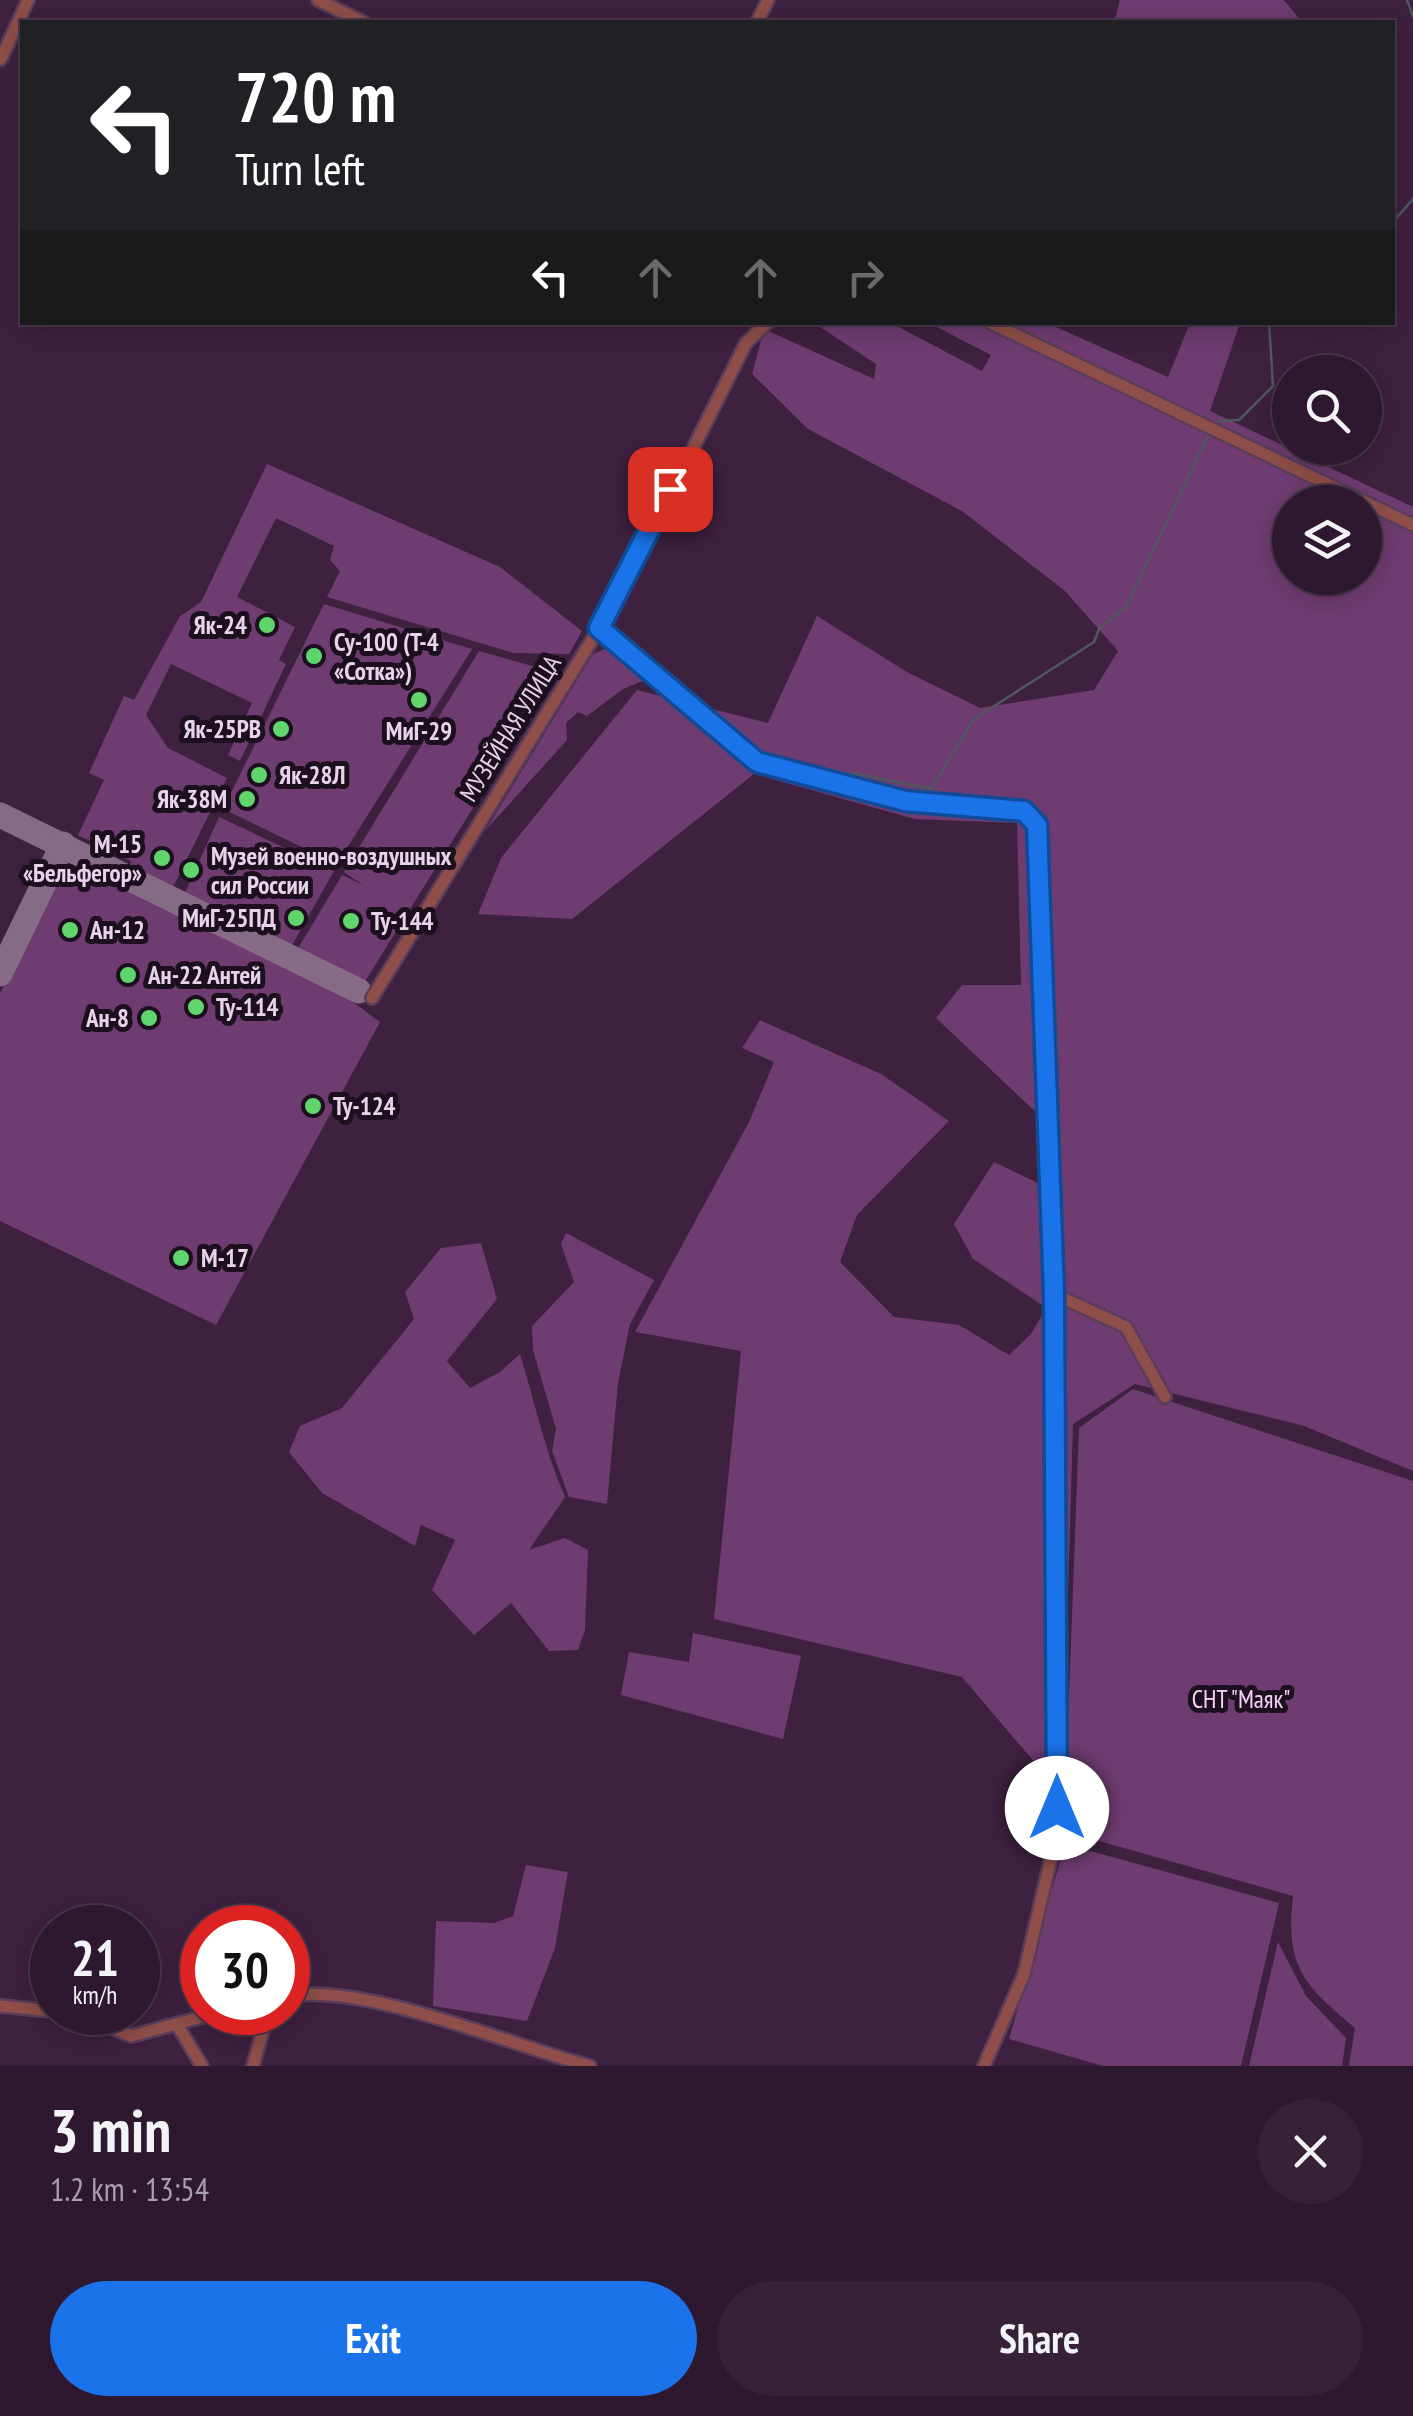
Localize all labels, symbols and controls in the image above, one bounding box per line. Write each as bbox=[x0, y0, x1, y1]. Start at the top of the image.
text: 720 m bbox=[235, 51, 396, 141]
icon: left bbox=[70, 60, 200, 190]
text: Turn left bbox=[235, 139, 365, 197]
icon: left bbox=[523, 250, 578, 305]
icon: ahead bbox=[628, 250, 683, 305]
icon: ahead bbox=[733, 250, 788, 305]
icon: right bbox=[838, 250, 893, 305]
map controls bbox=[1272, 355, 1382, 595]
button: search bbox=[1272, 355, 1382, 465]
pin bbox=[628, 447, 713, 532]
icon: arrive bbox=[643, 462, 698, 517]
button: layers bbox=[1272, 485, 1382, 595]
place label: Як-24 bbox=[194, 609, 247, 641]
marker: Як-24 bbox=[256, 614, 278, 636]
place label: Су-100 (Т-4 «Сотка») bbox=[334, 626, 439, 687]
marker: Су-100 (Т-4 «Сотка») bbox=[303, 645, 325, 667]
street label: МУЗЕЙНАЯ УЛИЦА bbox=[452, 649, 568, 807]
marker: МиГ-29 bbox=[408, 689, 430, 711]
place label: Як-25РВ bbox=[183, 713, 261, 745]
place label: МиГ-29 bbox=[386, 715, 452, 747]
marker: Як-25РВ bbox=[270, 718, 292, 740]
place label: Як-28Л bbox=[279, 759, 345, 791]
marker: Як-28Л bbox=[248, 764, 270, 786]
place label: Як-38М bbox=[157, 783, 227, 815]
marker: Як-38М bbox=[236, 788, 258, 810]
place label: М-15 «Бельфегор» bbox=[23, 828, 142, 889]
place label: Музей военно-воздушных сил России bbox=[211, 840, 451, 901]
marker: М-15 «Бельфегор» bbox=[151, 847, 173, 869]
marker: Музей военно-воздушных сил России bbox=[180, 859, 202, 881]
place label: МиГ-25ПД bbox=[182, 902, 277, 934]
place label: Ту-144 bbox=[371, 905, 434, 937]
marker: МиГ-25ПД bbox=[285, 907, 307, 929]
marker: Ту-144 bbox=[340, 910, 362, 932]
place label: Ан-12 bbox=[89, 914, 145, 946]
marker: Ан-12 bbox=[59, 919, 81, 941]
place label: Ан-22 Антей bbox=[147, 959, 261, 991]
marker: Ан-22 Антей bbox=[117, 964, 139, 986]
place label: Ту-114 bbox=[216, 991, 279, 1023]
marker: Ту-114 bbox=[185, 996, 207, 1018]
place label: Ан-8 bbox=[85, 1002, 129, 1034]
marker: Ан-8 bbox=[138, 1007, 160, 1029]
place label: Ту-124 bbox=[333, 1090, 396, 1122]
marker: Ту-124 bbox=[302, 1095, 324, 1117]
place label: М-17 bbox=[201, 1242, 249, 1274]
marker: М-17 bbox=[170, 1247, 192, 1269]
park label: СНТ "Маяк" bbox=[1192, 1683, 1290, 1715]
position arrow bbox=[1005, 1756, 1109, 1860]
speed limit sign: 30 bbox=[180, 1905, 310, 2035]
text: 21 bbox=[71, 1925, 119, 1990]
text: km/h bbox=[73, 1979, 117, 2011]
text: 3 min bbox=[50, 2091, 171, 2169]
button: close bbox=[1258, 2099, 1363, 2204]
text: 1.2 km · 13:54 bbox=[50, 2168, 209, 2210]
button: Exit bbox=[50, 2281, 697, 2396]
button: Share bbox=[717, 2281, 1363, 2396]

